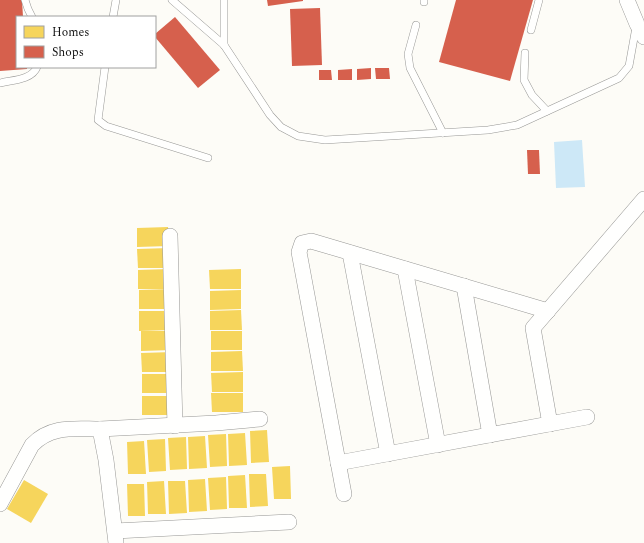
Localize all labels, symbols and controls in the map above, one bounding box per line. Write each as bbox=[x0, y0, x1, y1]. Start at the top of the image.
legend bbox=[16, 16, 156, 68]
text: Homes bbox=[52, 23, 90, 42]
text: Shops bbox=[52, 43, 84, 62]

